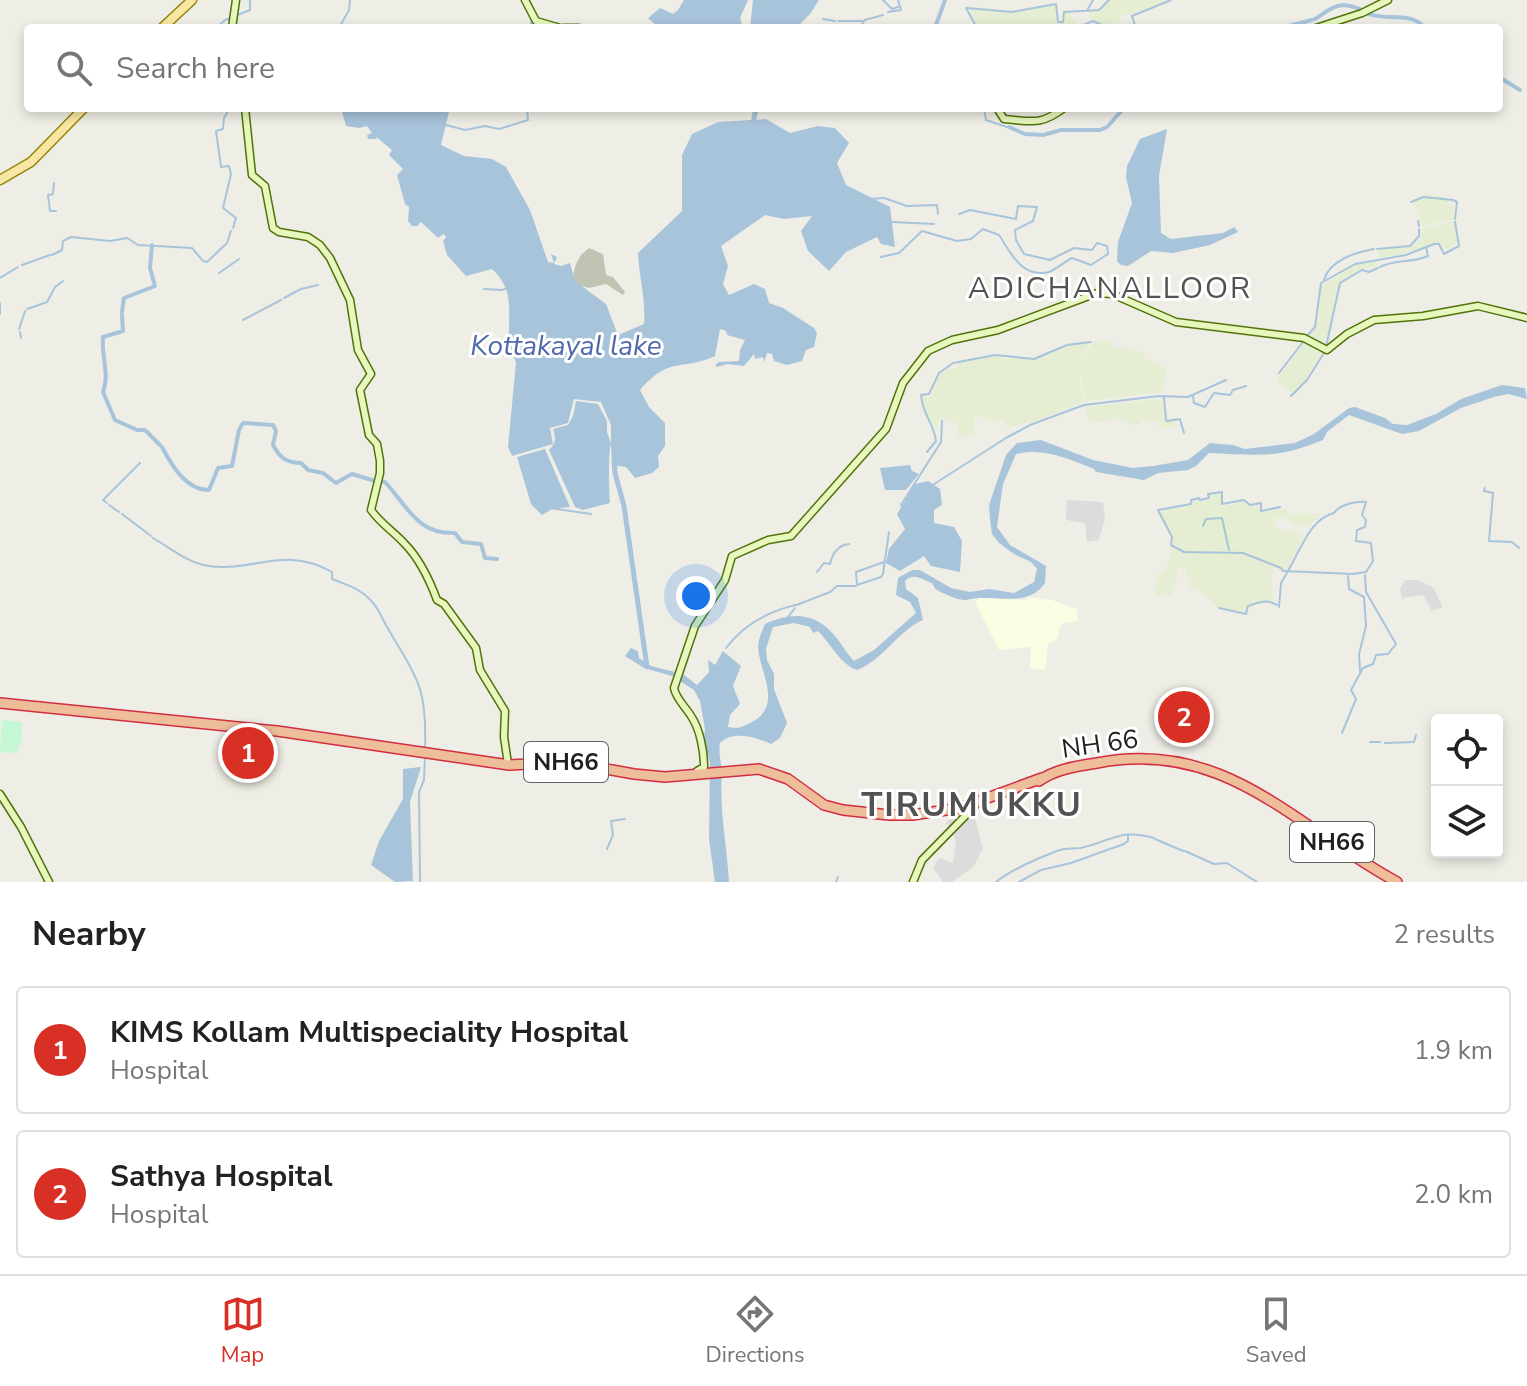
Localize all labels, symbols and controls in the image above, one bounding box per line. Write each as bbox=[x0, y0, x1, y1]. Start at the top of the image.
search box bbox=[24, 24, 1503, 112]
icon: search bbox=[52, 46, 96, 90]
text: Search here bbox=[116, 48, 275, 89]
district label: ADICHANALLOOR bbox=[968, 268, 1252, 309]
water label: Kottakayal lake bbox=[470, 327, 662, 365]
your location bbox=[676, 576, 716, 616]
pin: 2 bbox=[1158, 687, 1210, 747]
map controls bbox=[1431, 714, 1503, 858]
button: locate bbox=[1431, 714, 1503, 786]
street label: NH 66 bbox=[1059, 721, 1141, 767]
pin: 1 bbox=[222, 723, 274, 783]
road number: NH66 bbox=[524, 742, 608, 782]
district label: TIRUMUKKU bbox=[861, 782, 1083, 828]
button: layers bbox=[1431, 786, 1503, 858]
road number: NH66 bbox=[1290, 822, 1374, 862]
text: Nearby bbox=[32, 911, 146, 957]
text: 2 results bbox=[1394, 917, 1495, 952]
text: KIMS Kollam Multispeciality Hospital bbox=[110, 1012, 628, 1053]
text: 1 bbox=[52, 1033, 68, 1068]
text: 1.9 km bbox=[1414, 1033, 1493, 1068]
text: Hospital bbox=[110, 1053, 209, 1088]
text: Sathya Hospital bbox=[110, 1156, 333, 1197]
text: 2 bbox=[52, 1177, 68, 1212]
text: 2.0 km bbox=[1414, 1177, 1493, 1212]
text: Hospital bbox=[110, 1197, 209, 1232]
tab: Map bbox=[221, 1292, 265, 1370]
tab: Directions bbox=[706, 1292, 805, 1370]
tab: Saved bbox=[1246, 1292, 1306, 1370]

